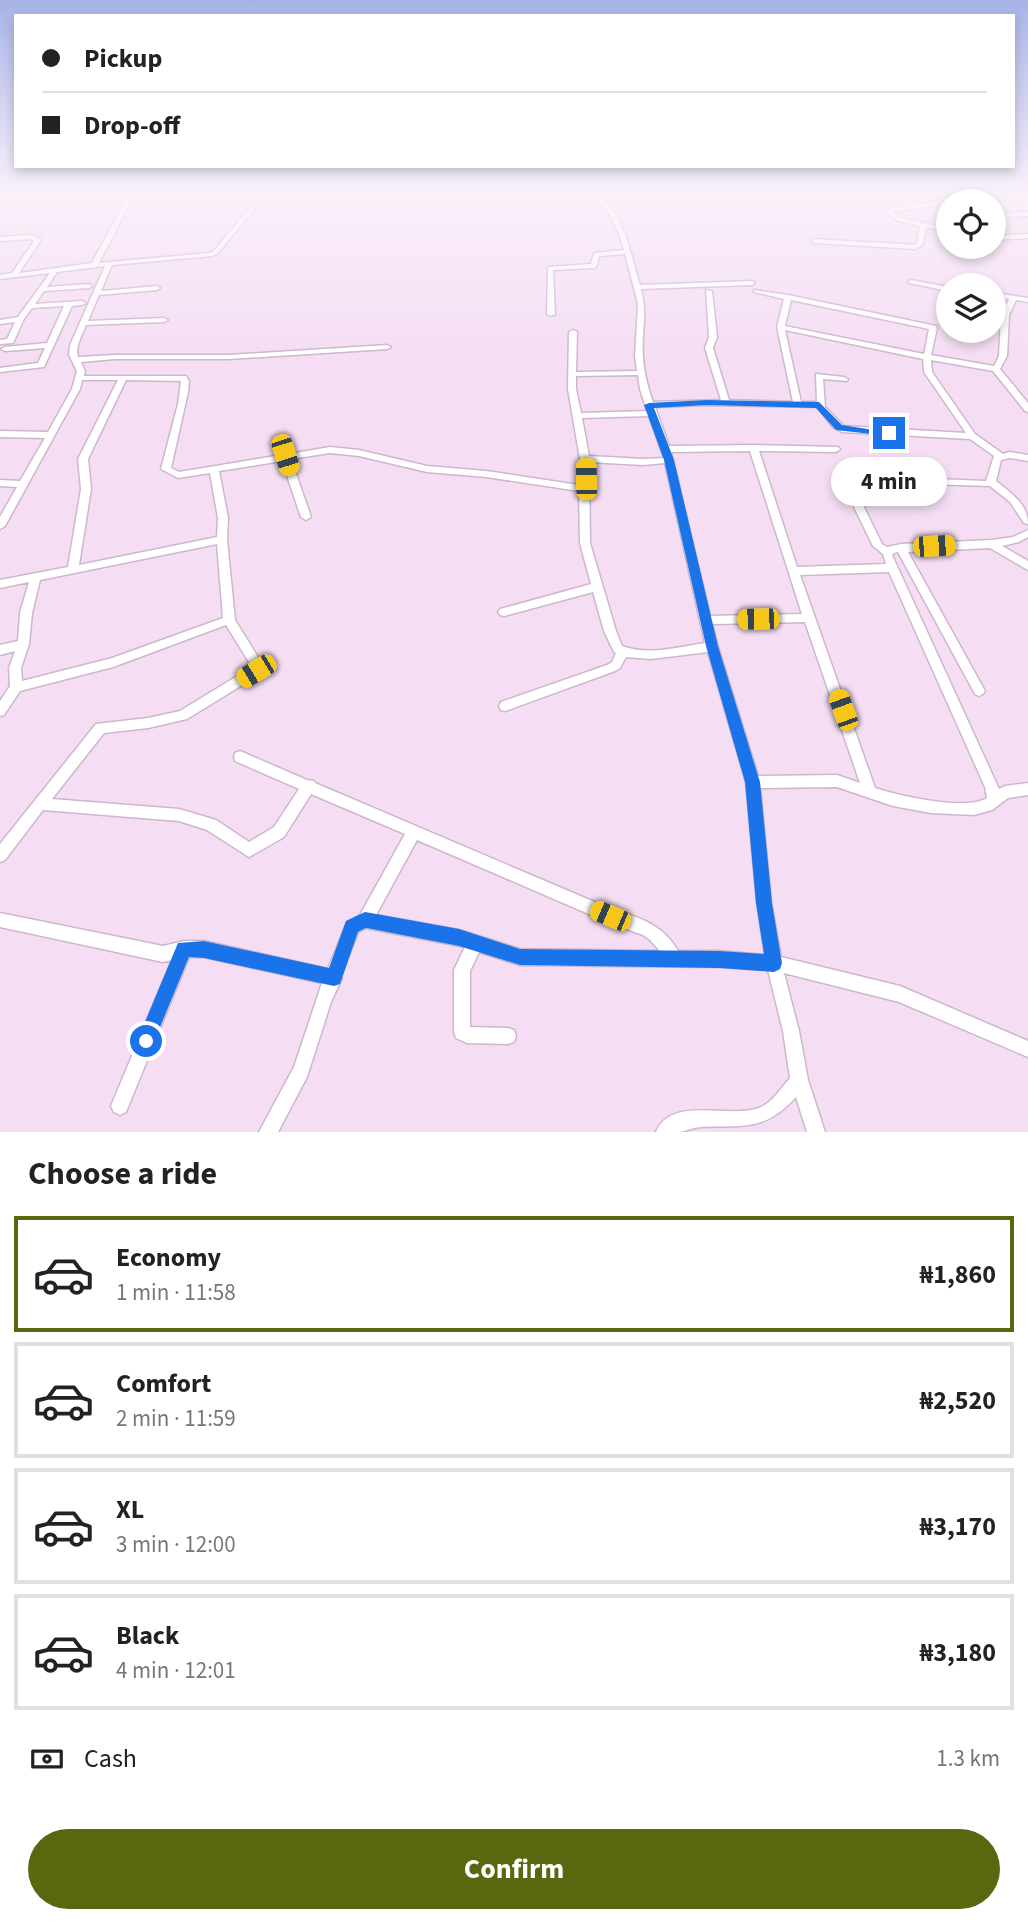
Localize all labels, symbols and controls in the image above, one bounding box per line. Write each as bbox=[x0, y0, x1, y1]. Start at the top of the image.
text: Pickup bbox=[84, 40, 162, 77]
text: Drop-off bbox=[84, 107, 180, 144]
map controls bbox=[936, 189, 1006, 343]
button: locate bbox=[936, 189, 1006, 259]
button: layers bbox=[936, 273, 1006, 343]
route end bbox=[873, 417, 905, 449]
car bbox=[269, 432, 302, 478]
car bbox=[576, 458, 597, 500]
callout: 4 min bbox=[831, 458, 947, 506]
text: 4 min bbox=[861, 465, 917, 498]
car bbox=[913, 534, 956, 558]
car bbox=[737, 608, 780, 630]
car bbox=[233, 651, 280, 691]
car bbox=[826, 687, 861, 733]
car bbox=[587, 898, 634, 934]
route start bbox=[130, 1025, 162, 1057]
text: Choose a ride bbox=[28, 1151, 217, 1197]
text: Economy bbox=[116, 1239, 221, 1276]
icon: car bbox=[32, 1243, 95, 1306]
text: ₦1,860 bbox=[920, 1256, 996, 1293]
text: 1 min · 11:58 bbox=[116, 1276, 236, 1309]
text: Comfort bbox=[116, 1365, 211, 1402]
icon: car bbox=[32, 1369, 95, 1432]
text: ₦2,520 bbox=[920, 1382, 996, 1419]
text: 2 min · 11:59 bbox=[116, 1402, 236, 1435]
text: XL bbox=[116, 1491, 144, 1528]
icon: car bbox=[32, 1495, 95, 1558]
text: ₦3,170 bbox=[920, 1508, 996, 1545]
text: 3 min · 12:00 bbox=[116, 1528, 236, 1561]
text: Black bbox=[116, 1617, 179, 1654]
icon: car bbox=[32, 1621, 95, 1684]
text: ₦3,180 bbox=[920, 1634, 996, 1671]
text: 4 min · 12:01 bbox=[116, 1654, 236, 1687]
icon: cash bbox=[28, 1740, 66, 1778]
text: Cash bbox=[84, 1740, 137, 1777]
text: 1.3 km bbox=[936, 1742, 1000, 1775]
button: Confirm bbox=[28, 1829, 1000, 1909]

